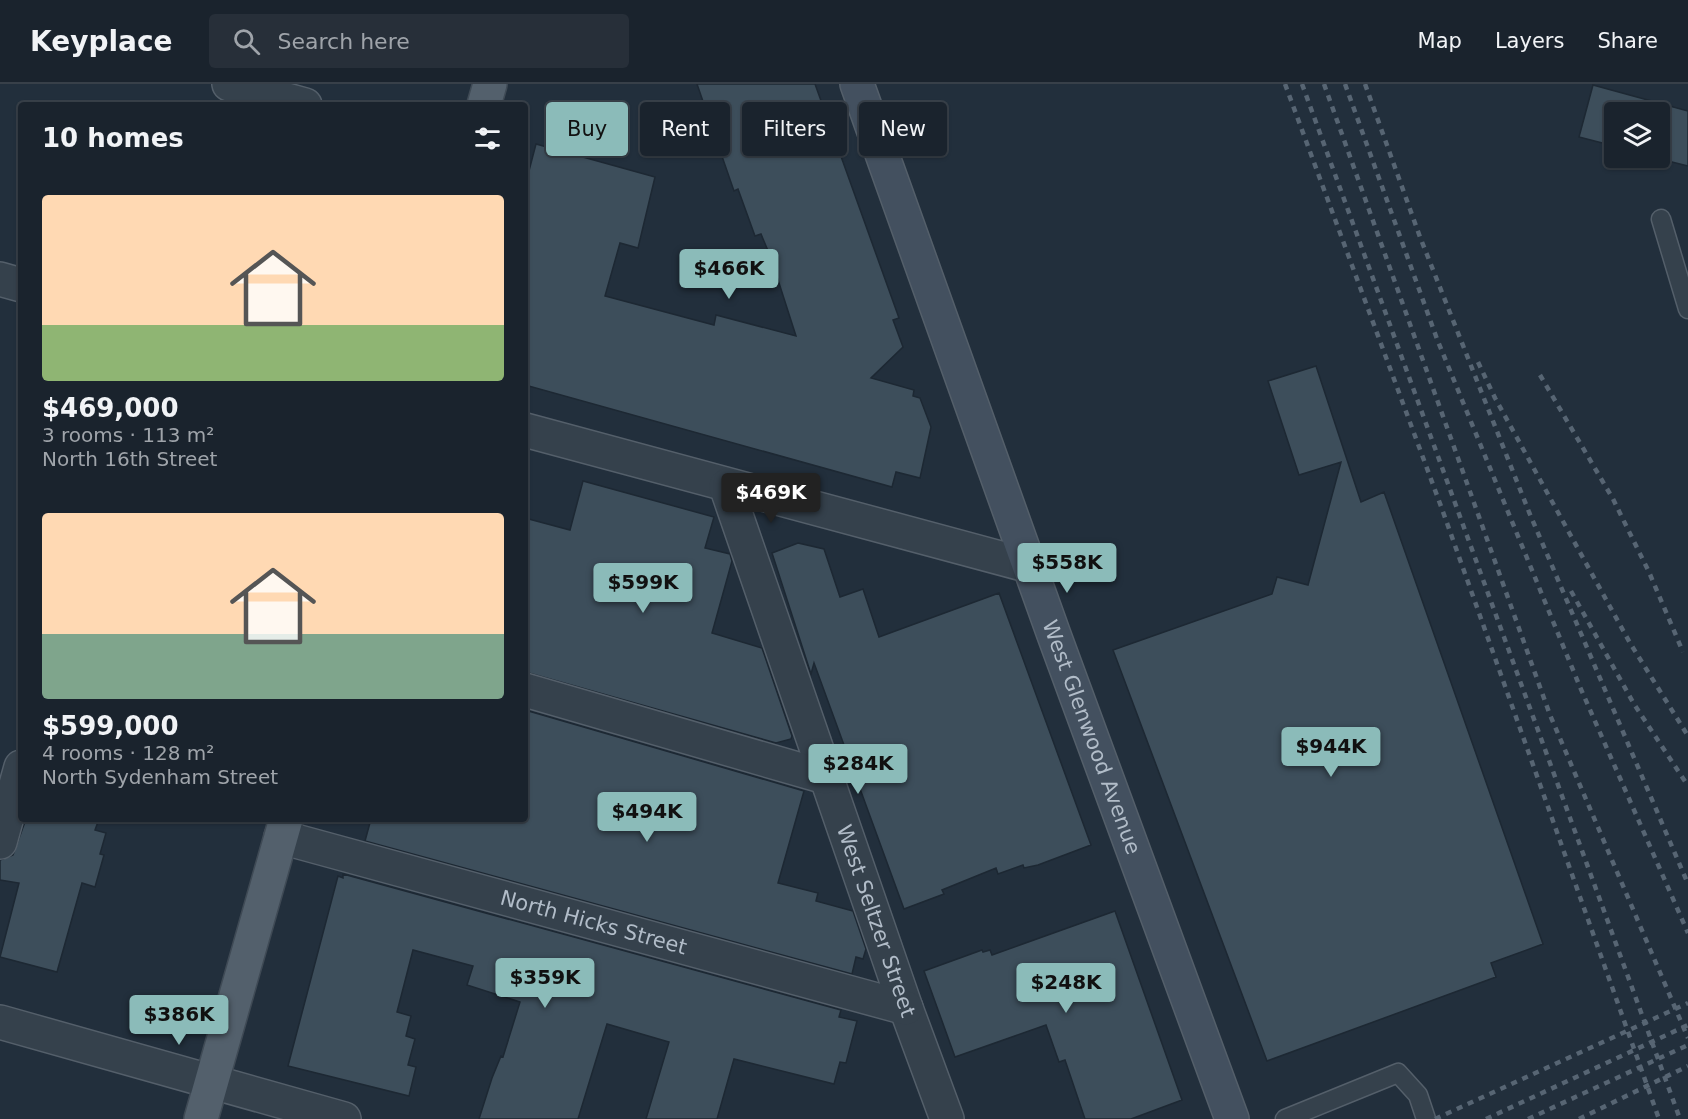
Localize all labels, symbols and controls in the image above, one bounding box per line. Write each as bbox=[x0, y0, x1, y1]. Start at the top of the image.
search box bbox=[209, 14, 629, 68]
text: Keyplace bbox=[30, 25, 173, 58]
icon: search bbox=[230, 25, 263, 58]
text: Search here bbox=[278, 29, 410, 54]
text: Map bbox=[1418, 29, 1462, 53]
text: Layers bbox=[1495, 29, 1564, 53]
text: Share bbox=[1597, 29, 1658, 53]
chip: Buy bbox=[546, 102, 628, 156]
chip: Rent bbox=[640, 102, 730, 156]
chip: Filters bbox=[742, 102, 847, 156]
chip: New bbox=[859, 102, 947, 156]
map controls bbox=[1604, 102, 1670, 168]
button: layers bbox=[1604, 102, 1670, 168]
icon: filters bbox=[471, 122, 504, 155]
text: 10 homes bbox=[42, 123, 184, 153]
icon: home bbox=[219, 234, 327, 342]
pin: $466K bbox=[687, 249, 771, 300]
text: $466K bbox=[693, 256, 765, 280]
text: $469,000 bbox=[42, 393, 179, 423]
text: 3 rooms · 113 m² bbox=[42, 423, 214, 447]
text: North 16th Street bbox=[42, 447, 217, 471]
pin: $469K bbox=[729, 473, 813, 524]
text: $469K bbox=[735, 480, 807, 504]
pin: $558K bbox=[1025, 543, 1109, 594]
text: $558K bbox=[1031, 550, 1103, 574]
icon: home bbox=[219, 552, 327, 660]
pin: $599K bbox=[601, 563, 685, 614]
text: $599K bbox=[607, 570, 679, 594]
street label: West Glenwood Avenue bbox=[1038, 617, 1146, 858]
text: $599,000 bbox=[42, 711, 179, 741]
pin: $944K bbox=[1289, 727, 1373, 778]
text: $944K bbox=[1295, 734, 1367, 758]
text: 4 rooms · 128 m² bbox=[42, 741, 214, 765]
pin: $284K bbox=[816, 744, 900, 795]
text: $284K bbox=[822, 751, 894, 775]
text: North Sydenham Street bbox=[42, 765, 278, 789]
pin: $494K bbox=[605, 792, 689, 843]
text: $494K bbox=[611, 799, 683, 823]
street label: West Seltzer Street bbox=[832, 822, 920, 1020]
street label: North Hicks Street bbox=[498, 886, 689, 959]
pin: $359K bbox=[503, 958, 587, 1009]
pin: $248K bbox=[1024, 963, 1108, 1014]
text: $359K bbox=[509, 965, 581, 989]
text: $248K bbox=[1030, 970, 1102, 994]
pin: $386K bbox=[137, 995, 221, 1046]
text: $386K bbox=[143, 1002, 215, 1026]

